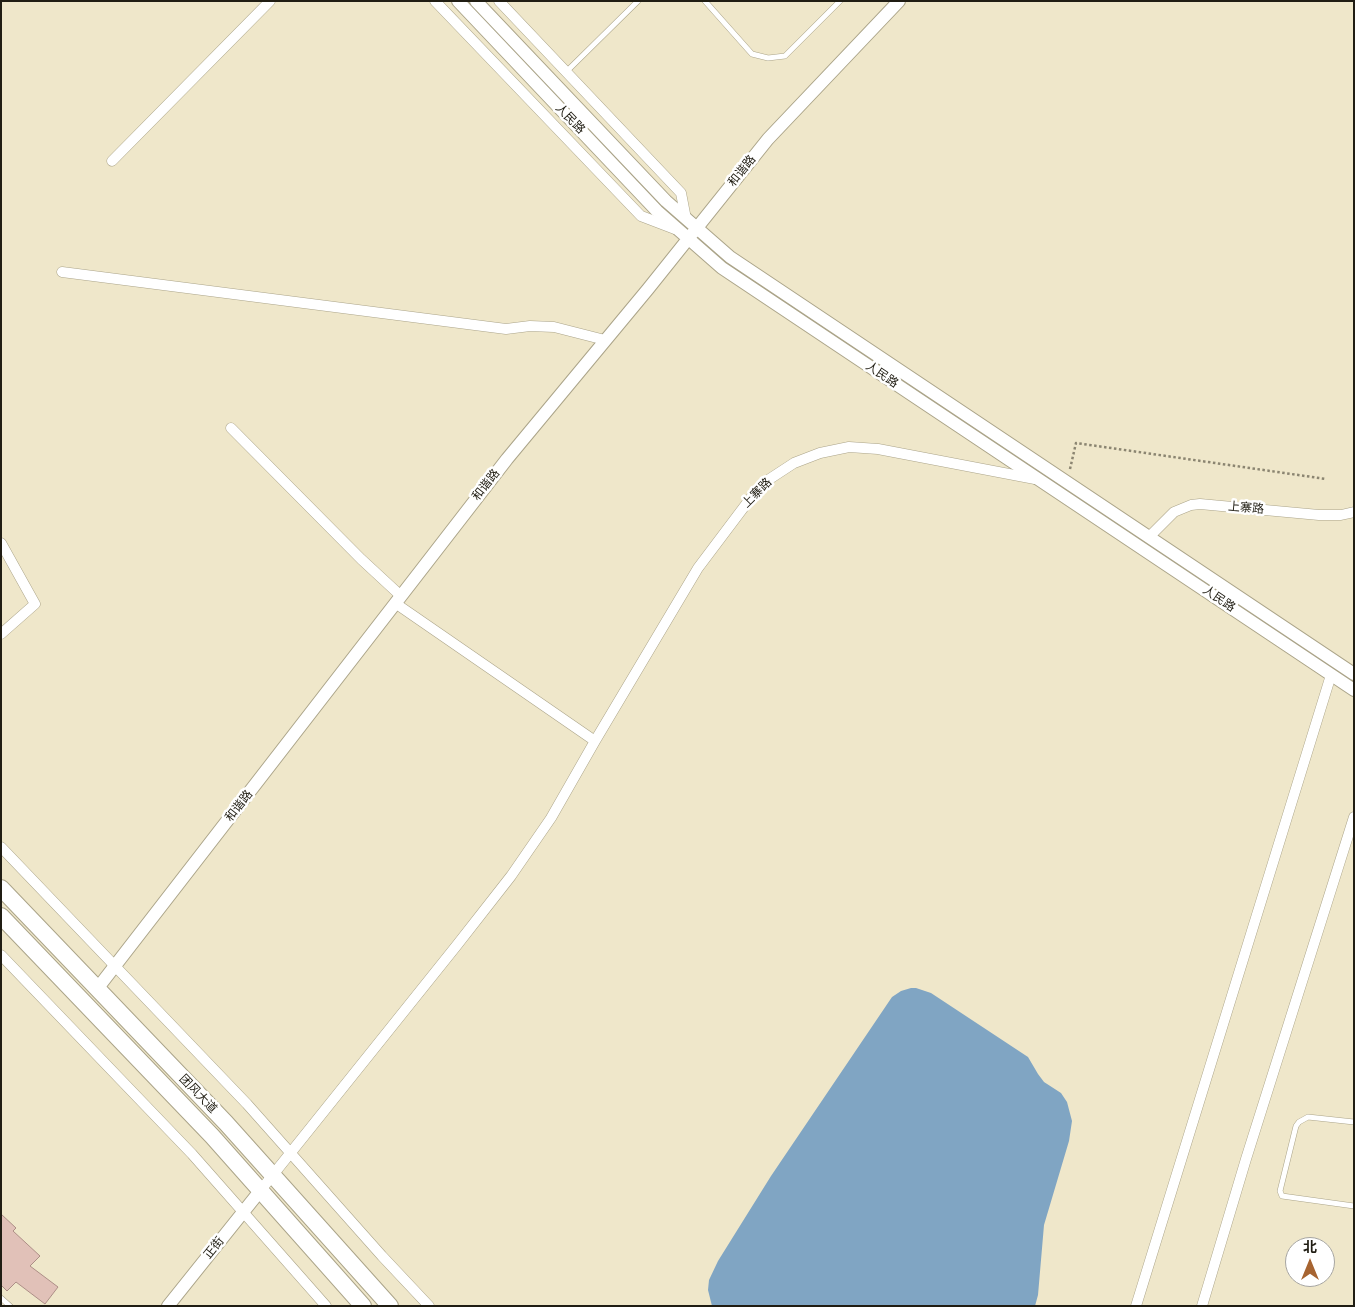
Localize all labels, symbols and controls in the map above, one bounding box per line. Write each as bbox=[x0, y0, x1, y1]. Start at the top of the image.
street label: 人民路 bbox=[552, 101, 588, 137]
street label: 和谐路 bbox=[725, 152, 759, 190]
street label: 人民路 bbox=[863, 359, 901, 391]
street label: 和谐路 bbox=[469, 466, 503, 504]
street label: 上寨路 bbox=[739, 475, 775, 511]
street label: 上寨路 bbox=[1227, 499, 1265, 517]
street label: 人民路 bbox=[1200, 583, 1238, 615]
street label: 和谐路 bbox=[222, 787, 256, 825]
street label: 团风大道 bbox=[176, 1072, 220, 1116]
street label: 正街 bbox=[201, 1234, 227, 1262]
north arrow bbox=[1285, 1237, 1335, 1287]
text: 北 bbox=[1303, 1239, 1317, 1256]

